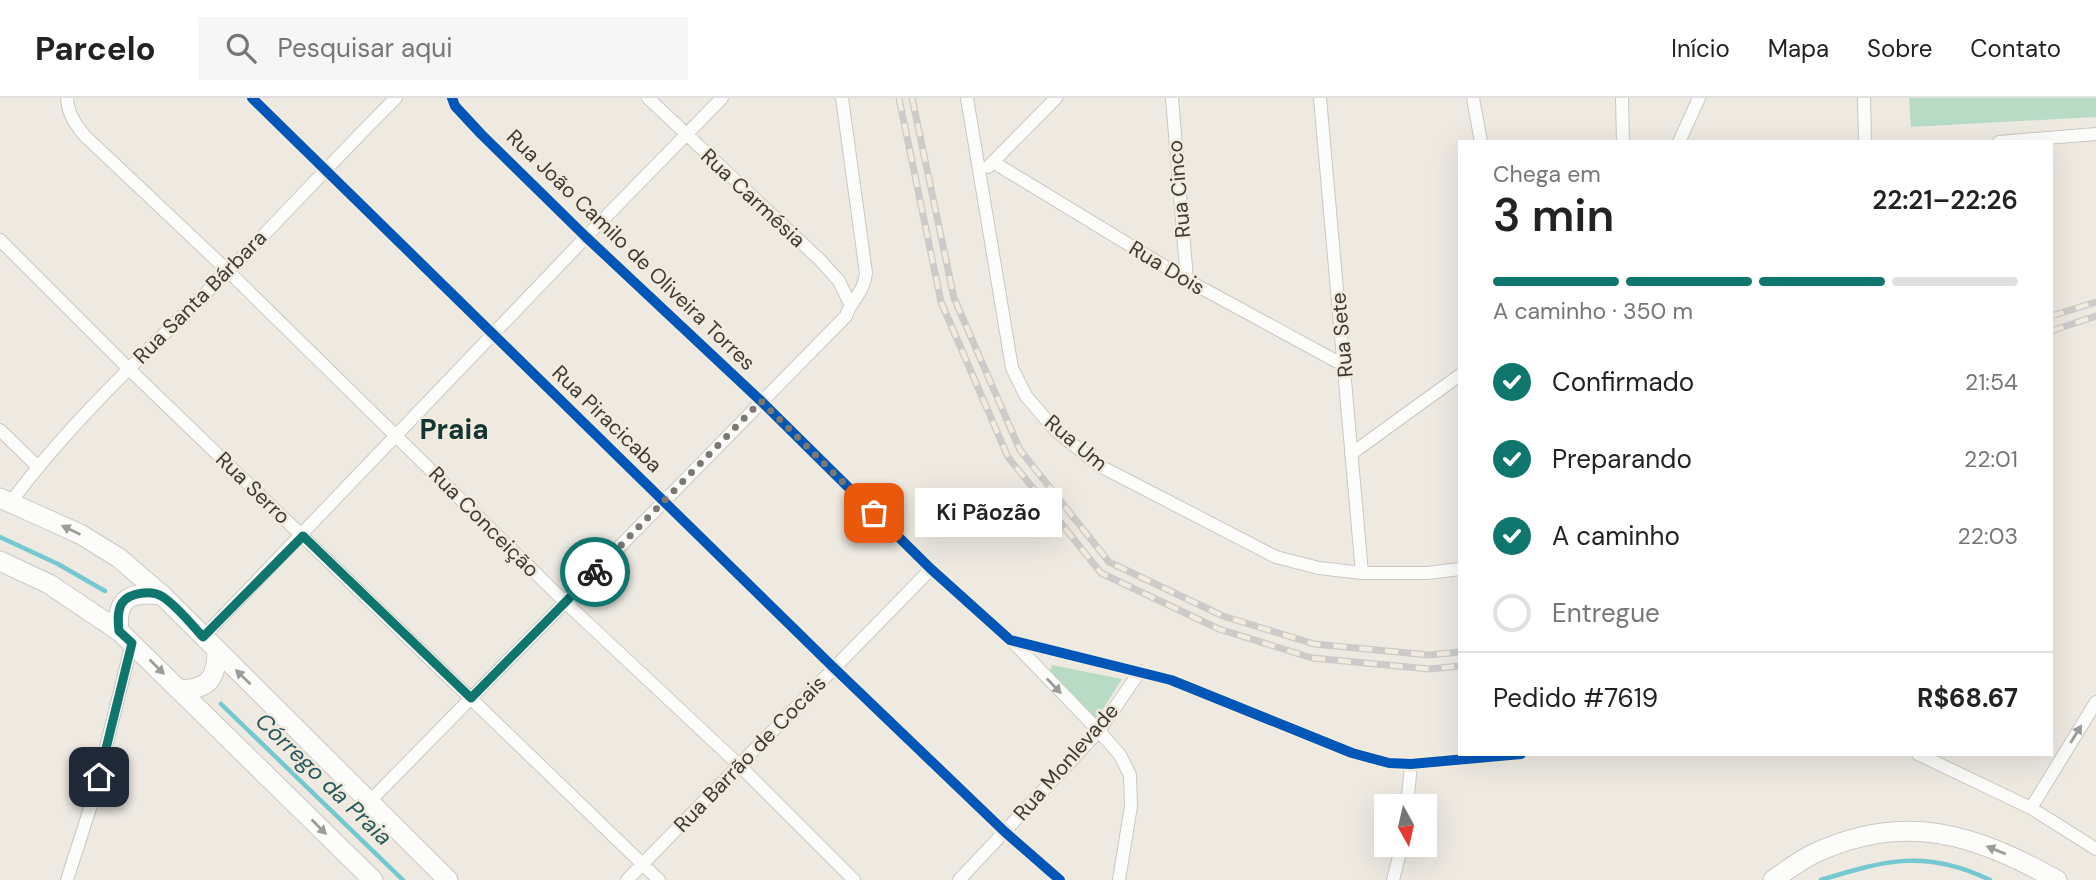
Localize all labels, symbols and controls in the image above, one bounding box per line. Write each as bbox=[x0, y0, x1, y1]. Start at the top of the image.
search box bbox=[198, 17, 688, 80]
text: Parcelo bbox=[35, 27, 156, 70]
icon: search bbox=[222, 29, 260, 67]
text: Pesquisar aqui bbox=[278, 31, 453, 65]
text: Início bbox=[1671, 33, 1730, 64]
text: Mapa bbox=[1768, 33, 1829, 64]
text: Sobre bbox=[1867, 33, 1932, 64]
text: Contato bbox=[1970, 33, 2061, 64]
street label: Rua João Camilo de Oliveira Torres bbox=[500, 123, 762, 377]
street label: Rua Cinco bbox=[1161, 139, 1197, 239]
street label: Rua Carmésia bbox=[695, 142, 811, 254]
text: Chega em bbox=[1493, 159, 1601, 189]
text: 22:21–22:26 bbox=[1872, 183, 2018, 217]
text: 3 min bbox=[1493, 185, 1614, 245]
street label: Rua Santa Bárbara bbox=[127, 224, 273, 370]
street label: Rua Dois bbox=[1124, 234, 1210, 302]
street label: Rua Sete bbox=[1324, 291, 1360, 379]
text: A caminho · 350 m bbox=[1493, 296, 1693, 326]
street label: Rua Piracicaba bbox=[546, 359, 668, 479]
icon: check bbox=[1493, 363, 1531, 401]
text: Confirmado bbox=[1552, 365, 1694, 399]
text: 21:54 bbox=[1965, 367, 2018, 397]
street label: Rua Um bbox=[1039, 408, 1113, 478]
district label: Praia bbox=[419, 411, 489, 448]
icon: check bbox=[1493, 440, 1531, 478]
text: Preparando bbox=[1552, 442, 1692, 476]
text: 22:01 bbox=[1964, 444, 2018, 474]
street label: Rua Serro bbox=[210, 446, 296, 530]
street label: Rua Conceição bbox=[422, 460, 546, 584]
pin bbox=[844, 483, 904, 543]
callout: Ki Pãozão bbox=[916, 488, 1063, 538]
icon: bag bbox=[855, 494, 893, 532]
text: Ki Pãozão bbox=[936, 497, 1041, 527]
icon: check bbox=[1493, 517, 1531, 555]
text: A caminho bbox=[1552, 519, 1680, 553]
text: 22:03 bbox=[1958, 521, 2018, 551]
one-way arrow bbox=[61, 524, 81, 536]
courier bbox=[560, 537, 630, 607]
icon: bike bbox=[576, 553, 614, 591]
text: Entregue bbox=[1552, 596, 1660, 630]
one-way arrow bbox=[148, 658, 164, 675]
one-way arrow bbox=[235, 669, 251, 686]
street label: Rua Barrão de Cocais bbox=[668, 670, 832, 838]
one-way arrow bbox=[1046, 677, 1063, 694]
text: Pedido #7619 bbox=[1493, 681, 1658, 715]
text: R$68.67 bbox=[1917, 681, 2018, 715]
street label: Rua Monlevade bbox=[1007, 697, 1125, 827]
water label: Córrego da Praia bbox=[249, 706, 399, 852]
one-way arrow bbox=[2070, 724, 2083, 744]
pin bbox=[69, 747, 129, 807]
icon: home bbox=[80, 758, 118, 796]
north arrow bbox=[1374, 794, 1437, 858]
map controls bbox=[1374, 794, 1437, 857]
one-way arrow bbox=[310, 818, 327, 834]
one-way arrow bbox=[1986, 844, 2007, 855]

